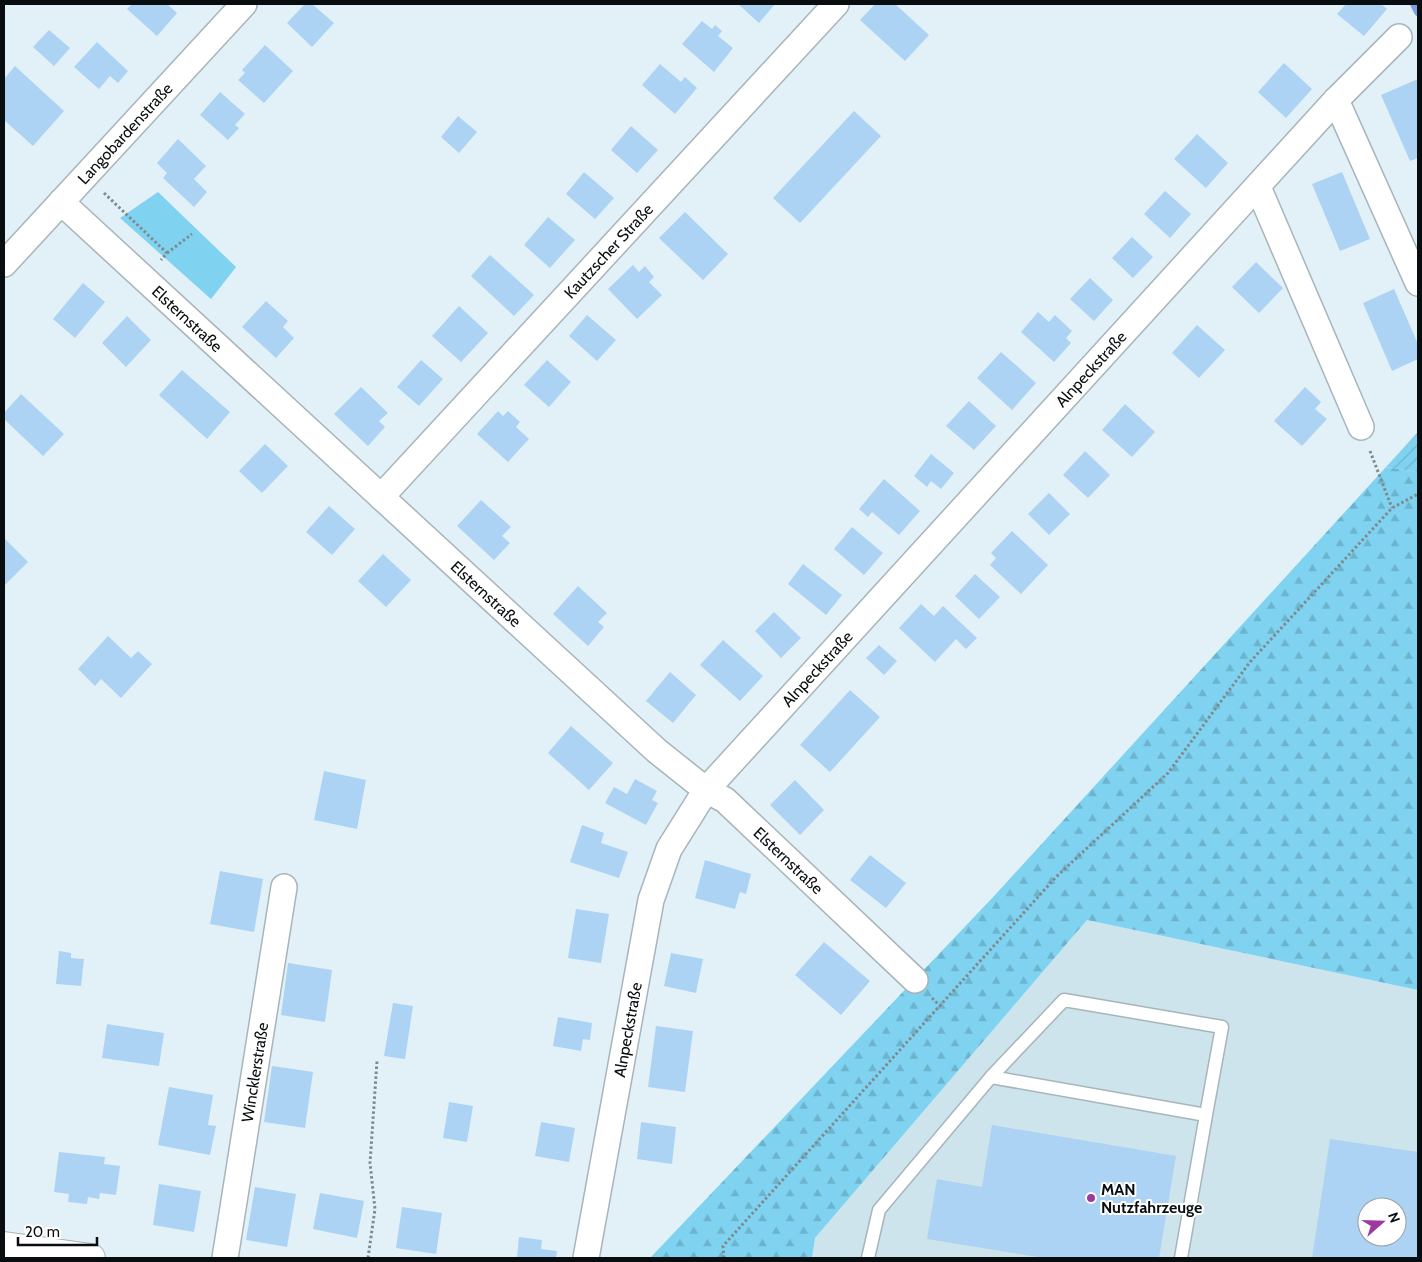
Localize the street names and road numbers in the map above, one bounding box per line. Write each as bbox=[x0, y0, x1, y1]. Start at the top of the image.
street label: Langobardenstraße bbox=[73, 79, 176, 188]
street label: Kautzscher Straße bbox=[560, 200, 657, 302]
street label: Elsternstraße bbox=[148, 281, 227, 356]
street label: Alnpeckstraße bbox=[1051, 327, 1130, 411]
street label: Elsternstraße bbox=[447, 557, 525, 631]
street label: Alnpeckstraße bbox=[777, 627, 856, 710]
street label: Elsternstraße bbox=[750, 823, 827, 898]
street label: Alnpeckstraße bbox=[610, 981, 645, 1079]
street label: Wincklerstraße bbox=[237, 1021, 272, 1124]

